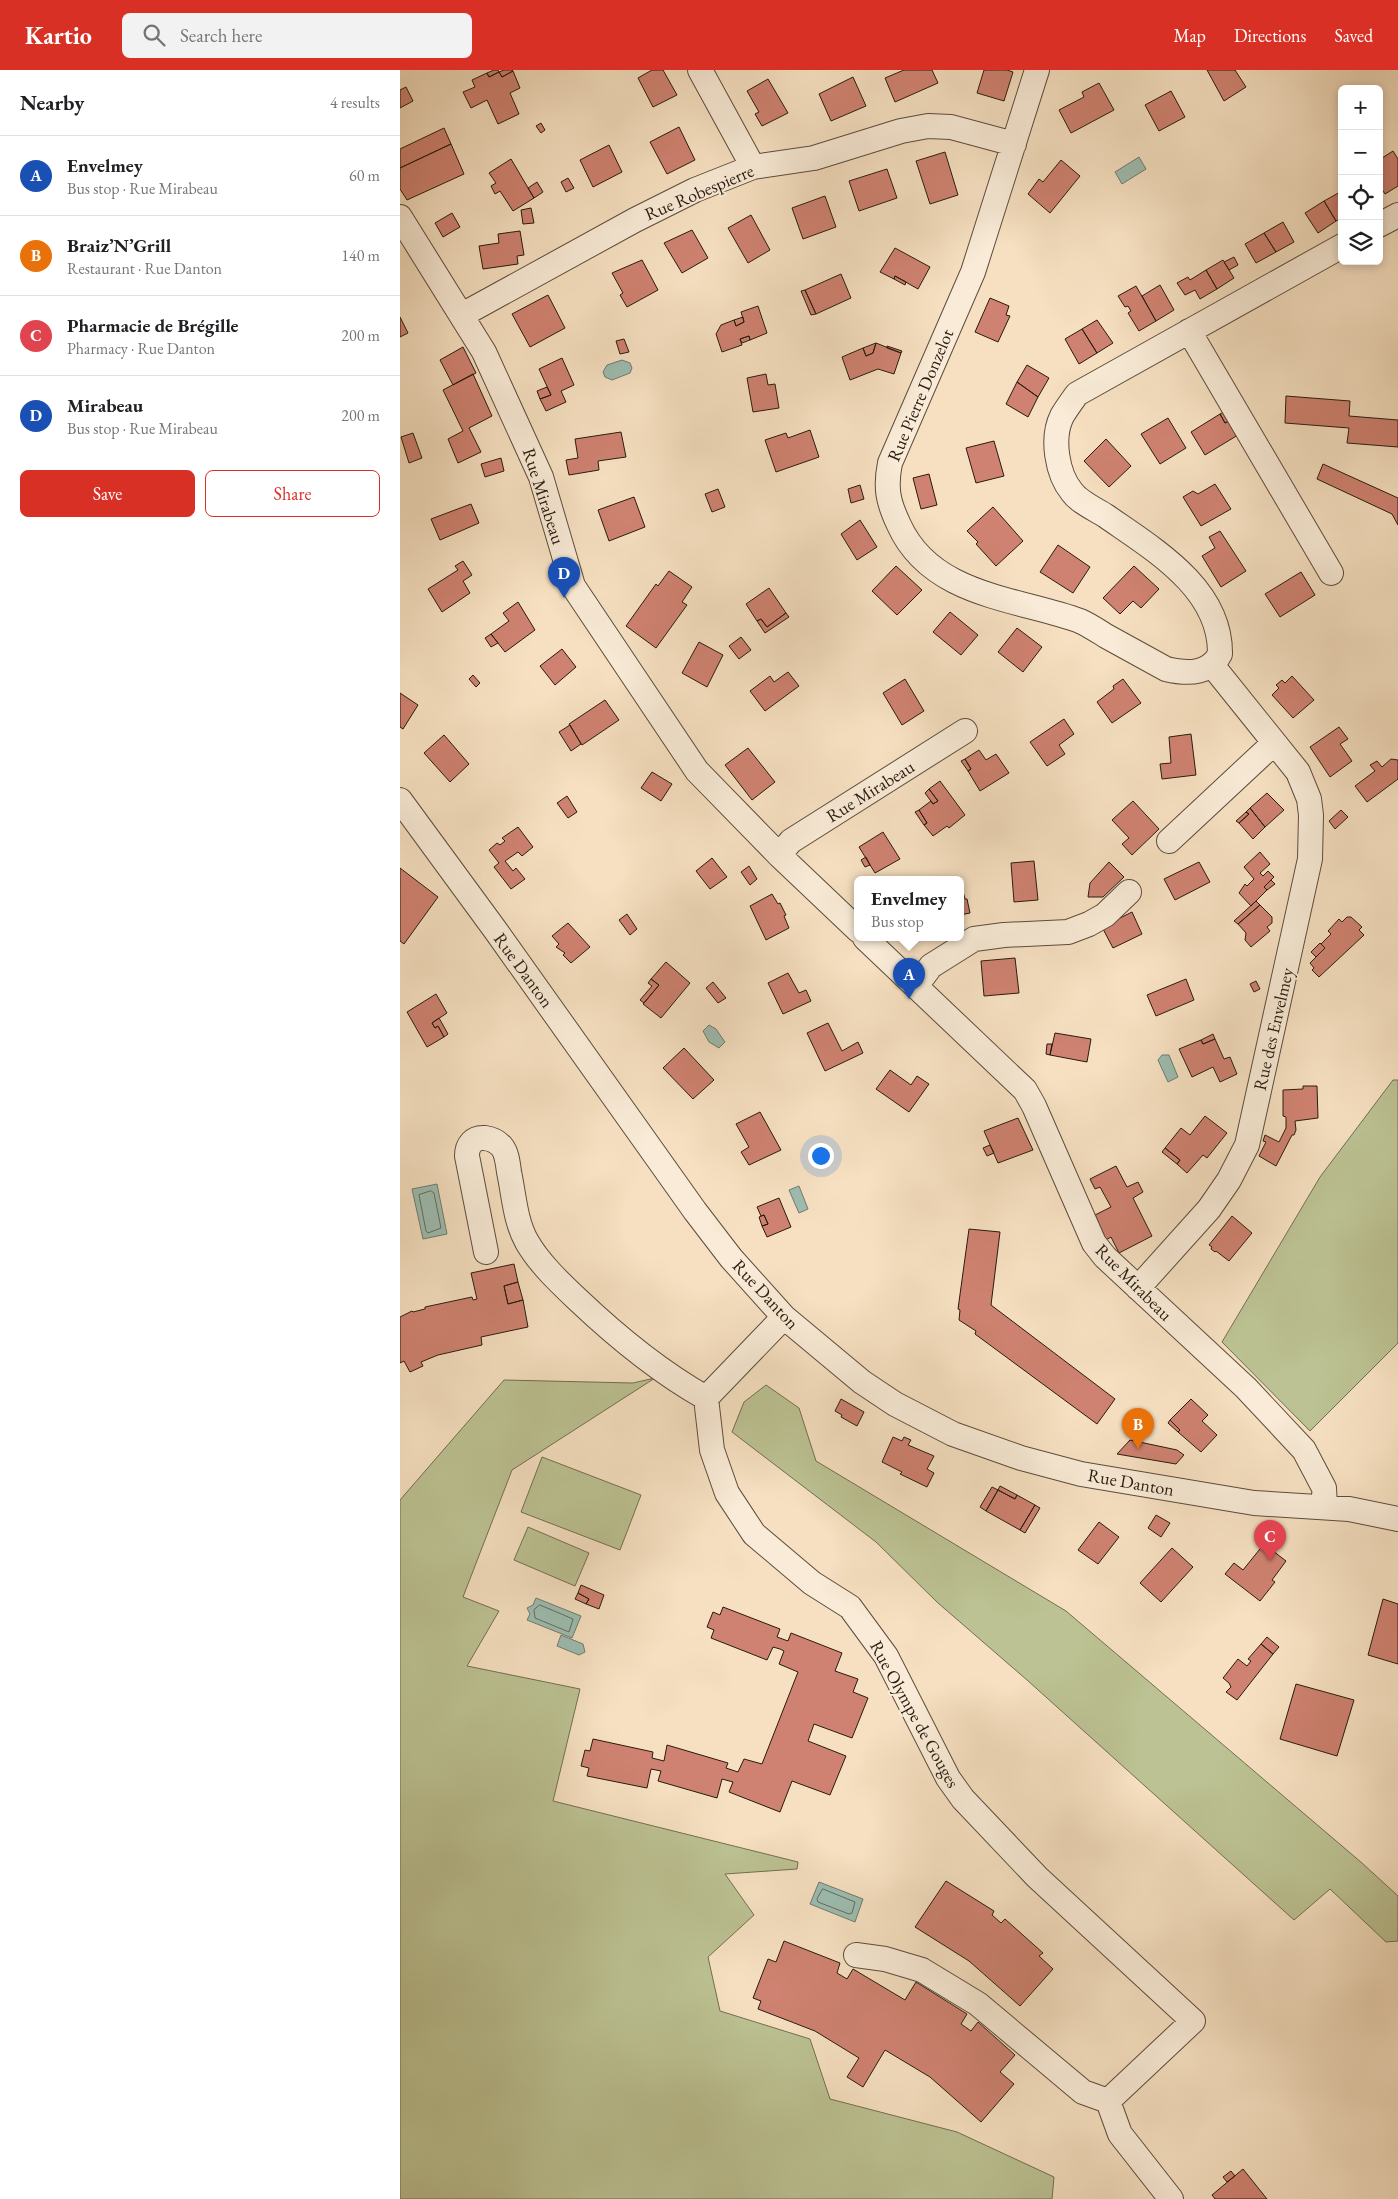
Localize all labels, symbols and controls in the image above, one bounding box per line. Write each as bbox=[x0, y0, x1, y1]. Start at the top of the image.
search box bbox=[122, 13, 472, 58]
text: Kartio bbox=[25, 20, 92, 51]
icon: search bbox=[140, 21, 168, 49]
text: Search here bbox=[180, 23, 262, 48]
text: Map bbox=[1174, 24, 1206, 47]
text: Directions bbox=[1234, 24, 1306, 47]
text: Saved bbox=[1334, 24, 1373, 47]
map controls bbox=[1338, 85, 1383, 265]
button: + bbox=[1338, 85, 1383, 130]
text: Nearby bbox=[20, 89, 84, 116]
text: 4 results bbox=[330, 92, 380, 113]
button: − bbox=[1338, 130, 1383, 175]
text: Envelmey bbox=[67, 153, 143, 178]
street label: Rue Robespierre bbox=[641, 159, 757, 225]
text: A bbox=[30, 165, 42, 186]
text: 60 m bbox=[349, 165, 380, 186]
button: locate bbox=[1338, 175, 1383, 220]
text: Bus stop · Rue Mirabeau bbox=[67, 178, 218, 199]
button: layers bbox=[1338, 220, 1383, 265]
text: Braiz’N’Grill bbox=[67, 233, 171, 258]
text: B bbox=[31, 245, 41, 266]
text: 140 m bbox=[341, 245, 380, 266]
text: Restaurant · Rue Danton bbox=[67, 258, 222, 279]
text: Pharmacie de Brégille bbox=[67, 313, 238, 338]
text: C bbox=[30, 325, 42, 346]
text: 200 m bbox=[341, 325, 380, 346]
street label: Rue Pierre Donzelot bbox=[882, 325, 958, 465]
text: Pharmacy · Rue Danton bbox=[67, 338, 215, 359]
text: Mirabeau bbox=[67, 393, 143, 418]
text: D bbox=[30, 405, 42, 426]
text: 200 m bbox=[341, 405, 380, 426]
text: Bus stop · Rue Mirabeau bbox=[67, 418, 218, 439]
street label: Rue Mirabeau bbox=[518, 445, 571, 547]
button: Save bbox=[20, 470, 195, 517]
button: Share bbox=[205, 470, 380, 517]
pin: D bbox=[548, 557, 580, 598]
street label: Rue Mirabeau bbox=[822, 755, 919, 827]
popup bbox=[854, 876, 964, 941]
text: Envelmey bbox=[871, 886, 947, 911]
text: Bus stop bbox=[871, 911, 924, 932]
street label: Rue Danton bbox=[489, 928, 559, 1012]
pin: A bbox=[893, 958, 925, 999]
street label: Rue des Envelmey bbox=[1248, 965, 1298, 1093]
your location bbox=[808, 1143, 834, 1169]
street label: Rue Mirabeau bbox=[1091, 1239, 1178, 1326]
street label: Rue Danton bbox=[728, 1254, 805, 1334]
pin: B bbox=[1122, 1408, 1154, 1449]
street label: Rue Danton bbox=[1086, 1463, 1176, 1501]
pin: C bbox=[1254, 1520, 1286, 1561]
street label: Rue Olympe de Gouges bbox=[865, 1636, 965, 1792]

